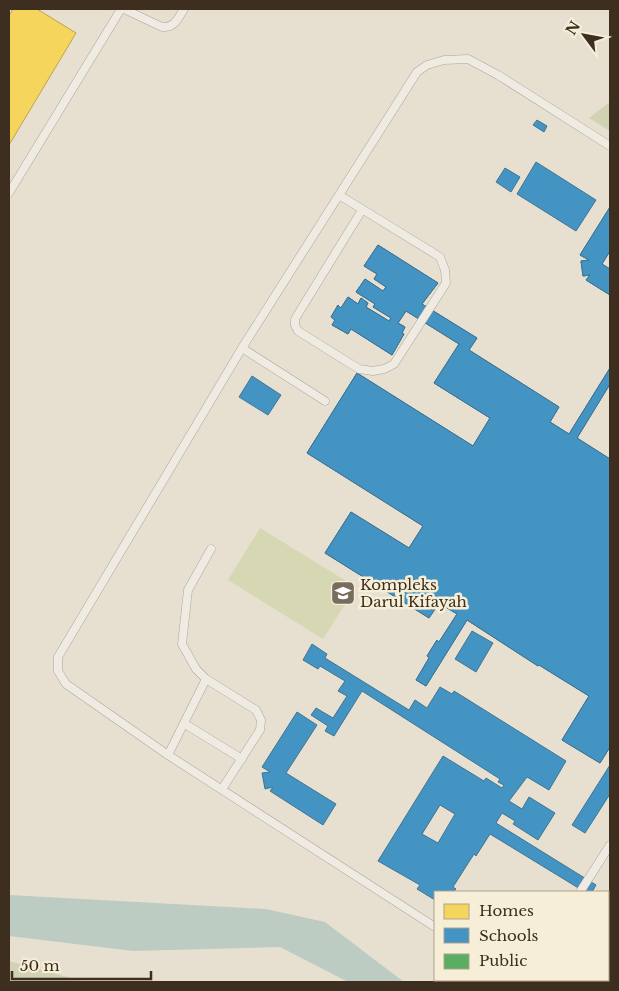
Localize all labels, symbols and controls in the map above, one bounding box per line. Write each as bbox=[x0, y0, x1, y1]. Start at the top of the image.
north arrow bbox=[559, 10, 609, 60]
text: N bbox=[562, 18, 584, 38]
place label: Kompleks Darul Kifayah bbox=[360, 575, 467, 611]
school or university icon: Kompleks Darul Kifayah bbox=[330, 580, 356, 606]
legend bbox=[434, 891, 609, 981]
text: Homes bbox=[479, 901, 534, 920]
text: Schools bbox=[479, 926, 539, 945]
scale bar bbox=[12, 948, 151, 980]
text: Public bbox=[479, 951, 527, 970]
text: 50 m bbox=[20, 956, 60, 975]

